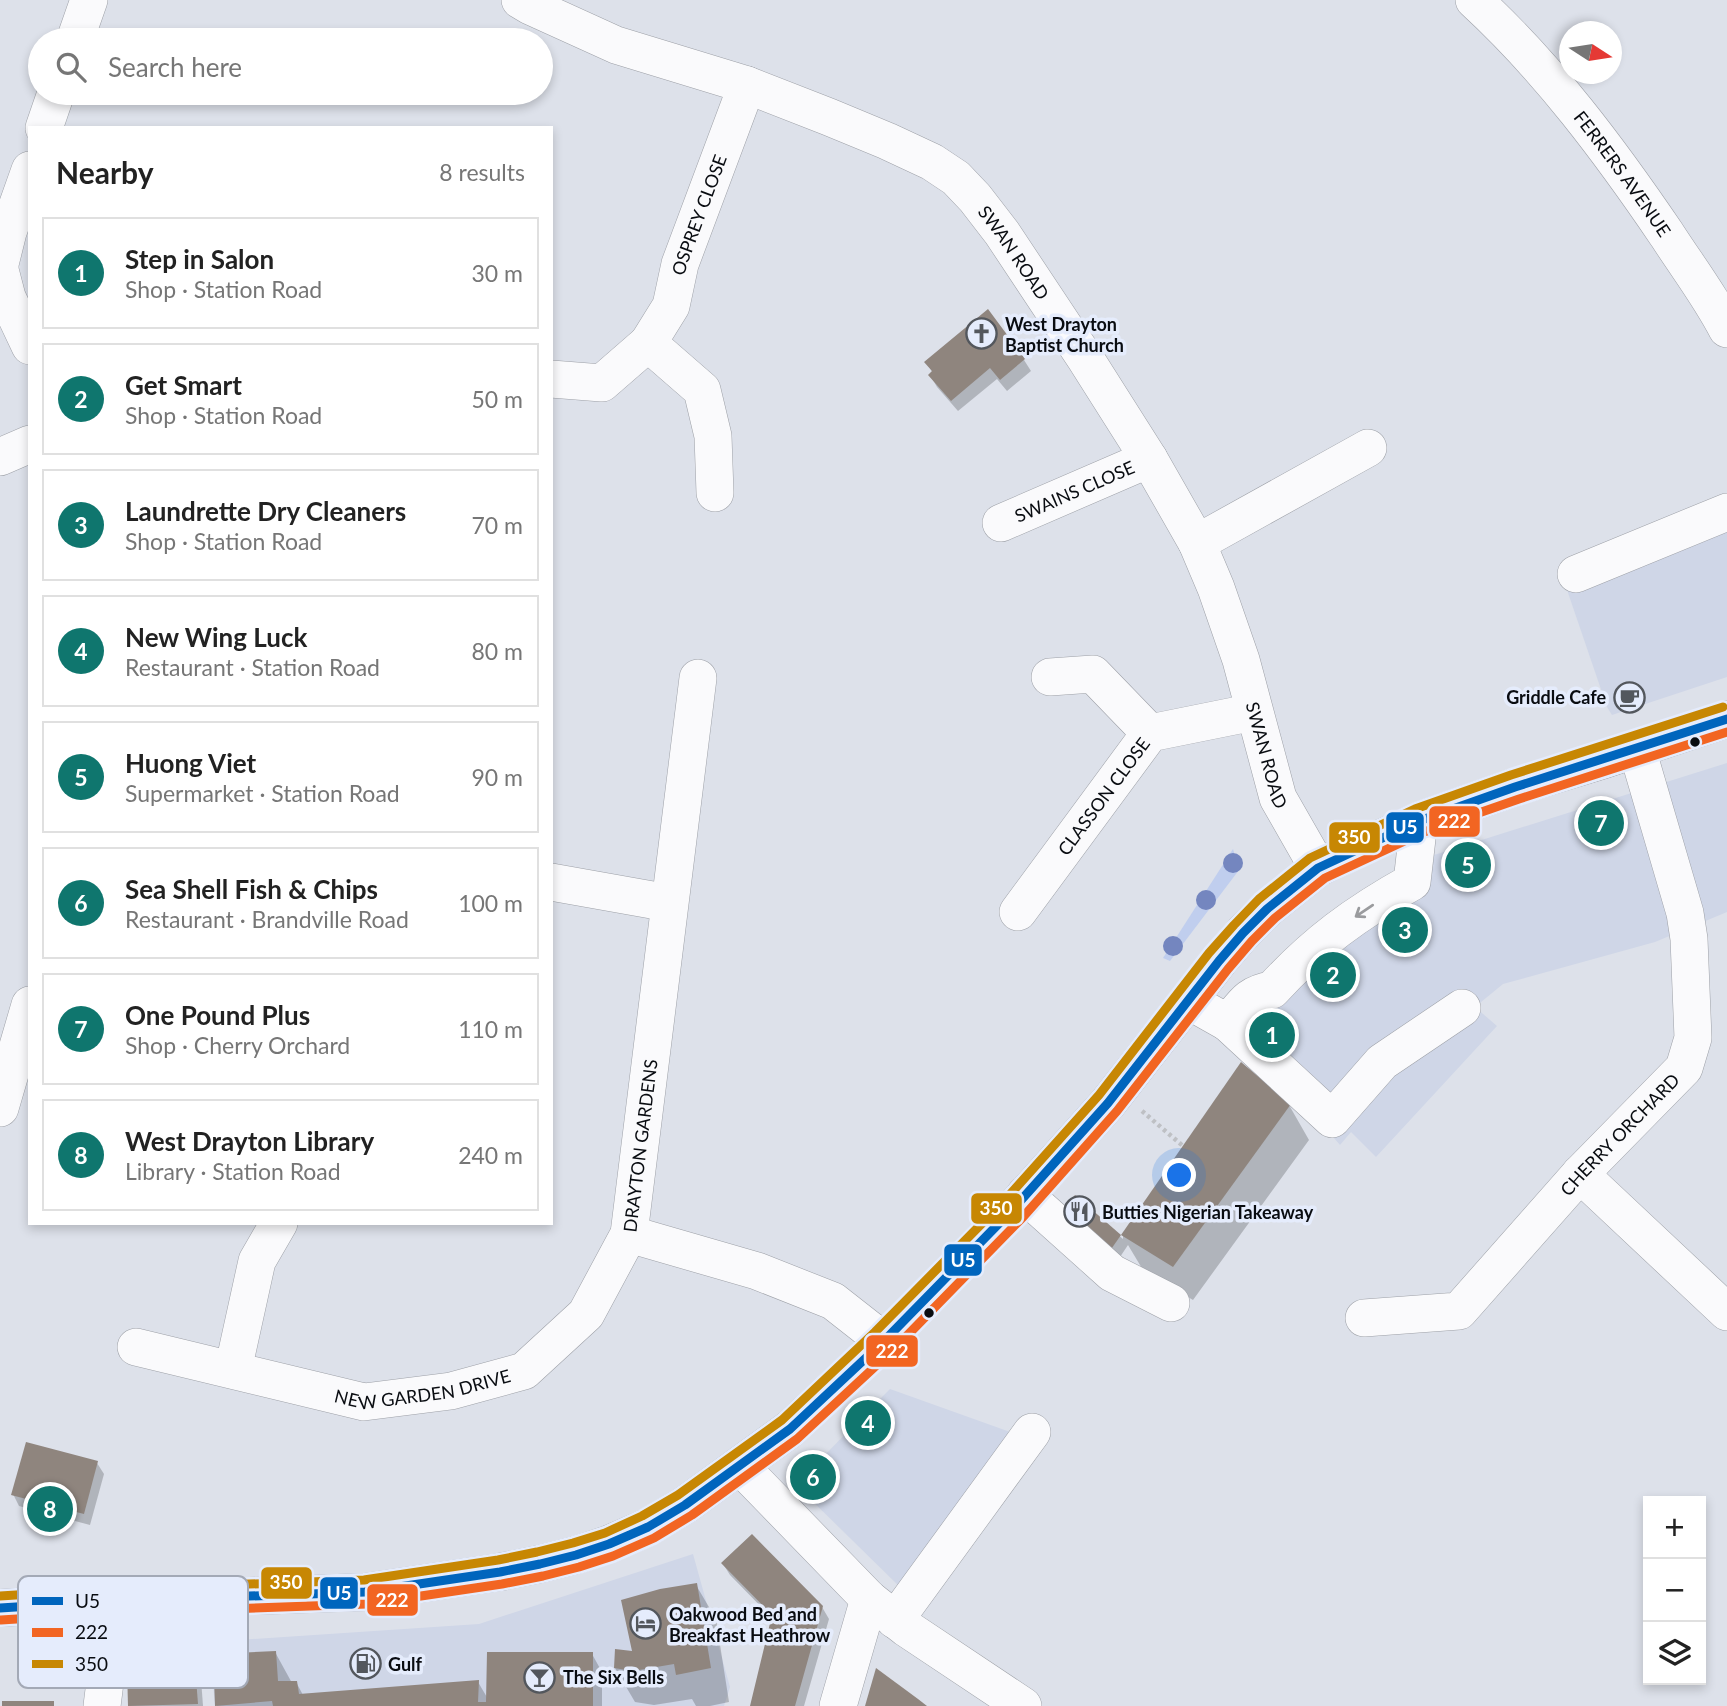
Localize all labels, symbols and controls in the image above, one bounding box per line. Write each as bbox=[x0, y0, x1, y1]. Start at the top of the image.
north arrow bbox=[1559, 21, 1622, 84]
search box bbox=[28, 28, 553, 105]
icon: search bbox=[52, 48, 90, 86]
text: Search here bbox=[108, 51, 242, 83]
street label: FERRERS AVENUE bbox=[1570, 106, 1676, 241]
street label: OSPREY CLOSE bbox=[667, 151, 731, 277]
text: Nearby bbox=[56, 154, 154, 190]
text: 8 results bbox=[439, 158, 525, 186]
street label: SWAN ROAD bbox=[974, 201, 1054, 304]
text: Step in Salon bbox=[125, 243, 274, 275]
text: 1 bbox=[74, 259, 88, 287]
text: 30 m bbox=[472, 259, 523, 287]
text: Shop · Station Road bbox=[125, 275, 322, 303]
place label: West Drayton Baptist Church bbox=[1005, 313, 1124, 356]
church icon: West Drayton Baptist Church bbox=[965, 317, 999, 351]
text: Get Smart bbox=[125, 369, 242, 401]
text: 2 bbox=[74, 385, 88, 413]
text: 50 m bbox=[472, 385, 523, 413]
text: Shop · Station Road bbox=[125, 401, 322, 429]
street label: SWAINS CLOSE bbox=[1011, 456, 1138, 527]
text: Laundrette Dry Cleaners bbox=[125, 495, 406, 527]
text: 3 bbox=[74, 511, 88, 539]
text: 70 m bbox=[472, 511, 523, 539]
text: Shop · Station Road bbox=[125, 527, 322, 555]
text: New Wing Luck bbox=[125, 621, 307, 653]
text: 4 bbox=[74, 637, 88, 665]
text: 80 m bbox=[472, 637, 523, 665]
text: Restaurant · Station Road bbox=[125, 653, 380, 681]
cafe icon: Griddle Cafe bbox=[1612, 680, 1646, 714]
place label: Griddle Cafe bbox=[1506, 686, 1606, 708]
street label: SWAN ROAD bbox=[1242, 699, 1293, 812]
street label: CLASSON CLOSE bbox=[1053, 733, 1154, 859]
unlabelled marker bbox=[1688, 735, 1702, 749]
text: Huong Viet bbox=[125, 747, 256, 779]
text: 5 bbox=[74, 763, 88, 791]
text: 90 m bbox=[472, 763, 523, 791]
text: Supermarket · Station Road bbox=[125, 779, 400, 807]
pin: 7 bbox=[1578, 797, 1624, 849]
line badge: 222 bbox=[1428, 805, 1481, 838]
text: 222 bbox=[1437, 809, 1471, 832]
line badge: U5 bbox=[1385, 811, 1425, 844]
text: U5 bbox=[1392, 815, 1418, 838]
line badge: 350 bbox=[1328, 821, 1381, 854]
text: 350 bbox=[1337, 825, 1371, 848]
pin: 5 bbox=[1445, 839, 1491, 891]
text: Sea Shell Fish & Chips bbox=[125, 873, 378, 905]
text: 6 bbox=[74, 889, 88, 917]
text: 100 m bbox=[458, 889, 523, 917]
one-way arrow bbox=[1355, 903, 1374, 918]
pin: 3 bbox=[1382, 904, 1428, 956]
text: Restaurant · Brandville Road bbox=[125, 905, 409, 933]
pin: 2 bbox=[1310, 949, 1356, 1001]
text: One Pound Plus bbox=[125, 999, 310, 1031]
pin: 1 bbox=[1249, 1009, 1295, 1061]
text: 7 bbox=[74, 1015, 88, 1043]
text: 110 m bbox=[458, 1015, 523, 1043]
text: Shop · Cherry Orchard bbox=[125, 1031, 350, 1059]
street label: DRAYTON GARDENS bbox=[618, 1058, 662, 1233]
street label: CHERRY ORCHARD bbox=[1555, 1069, 1684, 1200]
text: West Drayton Library bbox=[125, 1125, 374, 1157]
text: 8 bbox=[74, 1141, 88, 1169]
text: 240 m bbox=[458, 1141, 523, 1169]
text: Library · Station Road bbox=[125, 1157, 341, 1185]
your location bbox=[1162, 1158, 1196, 1192]
line badge: 350 bbox=[970, 1192, 1023, 1225]
restaurant icon: Butties Nigerian Takeaway bbox=[1062, 1195, 1096, 1229]
text: 350 bbox=[979, 1196, 1013, 1219]
place label: Butties Nigerian Takeaway bbox=[1102, 1201, 1314, 1223]
line badge: U5 bbox=[943, 1243, 983, 1277]
text: U5 bbox=[950, 1248, 976, 1271]
unlabelled marker bbox=[922, 1306, 936, 1320]
line badge: 222 bbox=[865, 1334, 919, 1368]
text: 222 bbox=[875, 1339, 909, 1362]
street label: NEW GARDEN DRIVE bbox=[332, 1364, 513, 1414]
pin: 4 bbox=[845, 1397, 891, 1449]
pin: 6 bbox=[790, 1451, 836, 1503]
pin: 8 bbox=[27, 1483, 73, 1535]
map controls bbox=[1643, 1496, 1706, 1685]
button: + bbox=[1643, 1496, 1706, 1559]
button: − bbox=[1643, 1559, 1706, 1622]
line badge: 350 bbox=[260, 1566, 313, 1600]
text: 350 bbox=[269, 1570, 303, 1593]
legend bbox=[18, 1576, 248, 1688]
line badge: U5 bbox=[319, 1576, 359, 1610]
text: U5 bbox=[326, 1581, 352, 1604]
line badge: 222 bbox=[366, 1583, 419, 1617]
text: 222 bbox=[375, 1588, 409, 1611]
text: U5 bbox=[75, 1589, 100, 1612]
place label: Oakwood Bed and Breakfast Heathrow bbox=[669, 1603, 831, 1646]
hotel icon: Oakwood Bed and Breakfast Heathrow bbox=[629, 1607, 663, 1641]
text: 222 bbox=[75, 1620, 108, 1643]
button: layers bbox=[1643, 1622, 1706, 1685]
fuel station icon: Gulf bbox=[348, 1647, 382, 1681]
text: 350 bbox=[75, 1652, 108, 1675]
place label: Gulf bbox=[388, 1653, 423, 1675]
bar icon: The Six Bells bbox=[523, 1660, 557, 1694]
place label: The Six Bells bbox=[563, 1666, 664, 1688]

